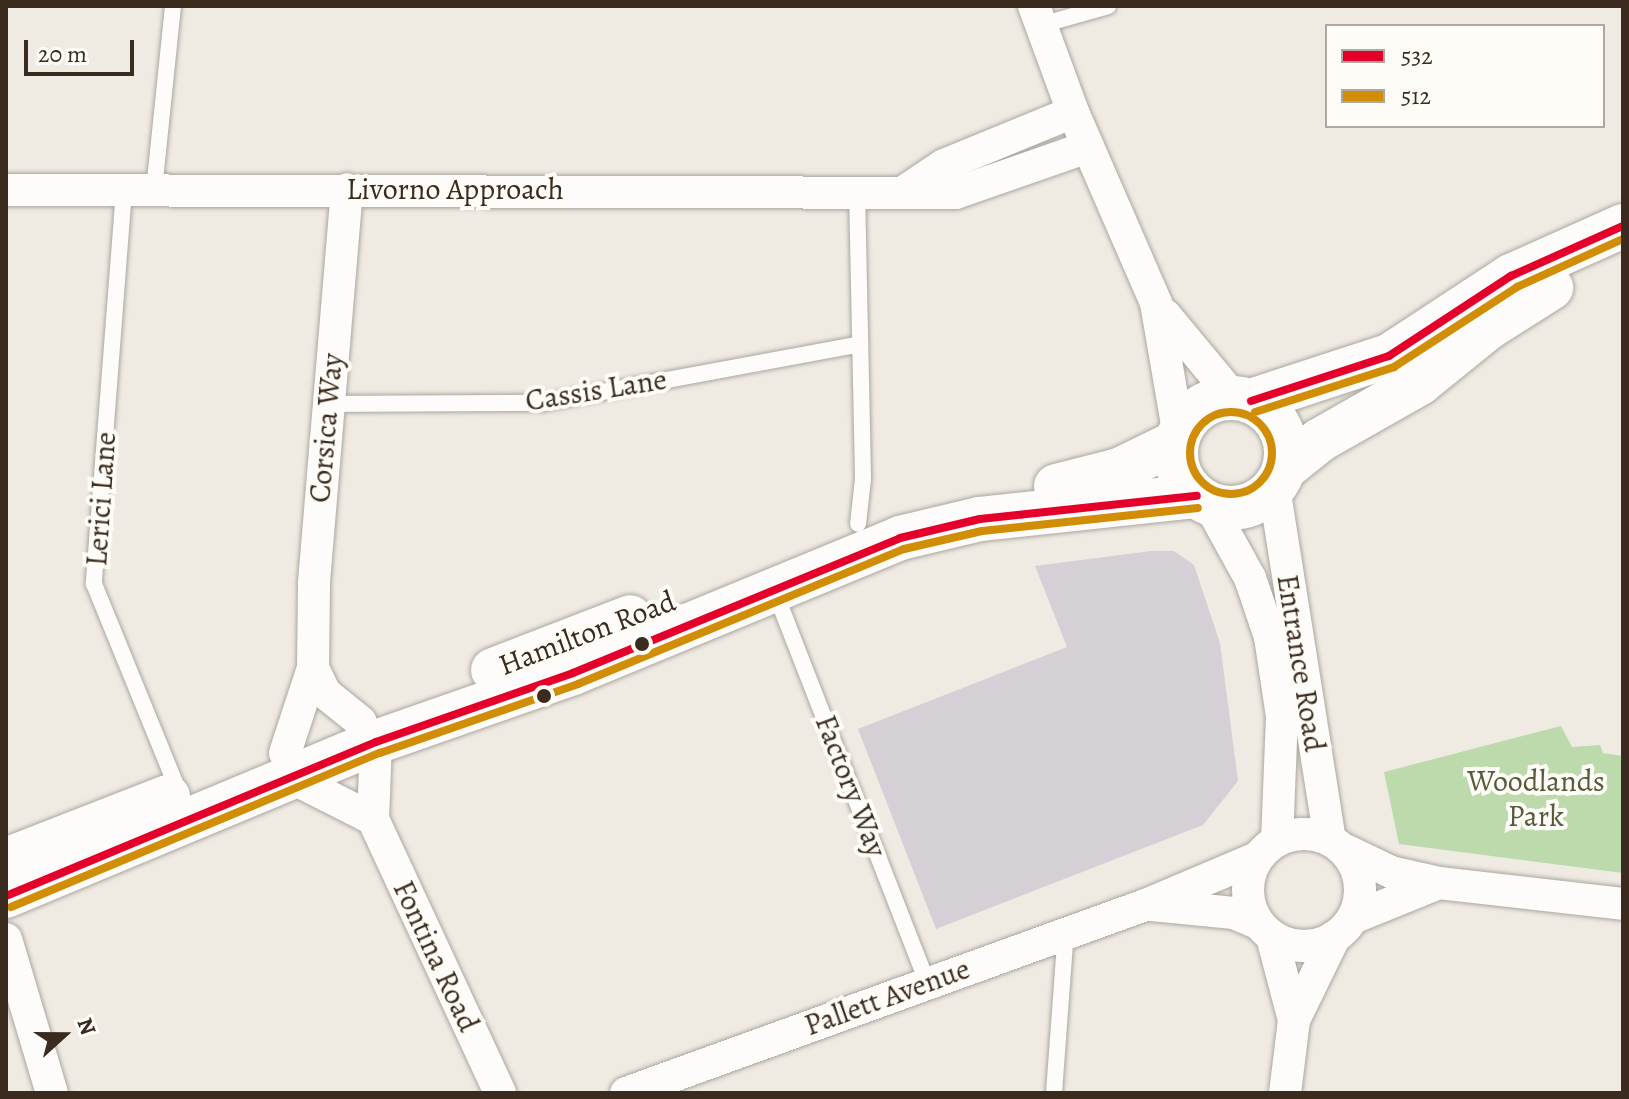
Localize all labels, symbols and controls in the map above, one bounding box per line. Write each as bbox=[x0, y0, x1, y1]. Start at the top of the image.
scale bar bbox=[28, 24, 138, 74]
legend bbox=[1325, 24, 1605, 128]
text: 20 m bbox=[38, 38, 87, 70]
text: 532 bbox=[1401, 40, 1433, 72]
text: 512 bbox=[1401, 80, 1431, 112]
street label: Livorno Approach bbox=[346, 171, 564, 207]
street label: Corsica Way bbox=[302, 352, 350, 504]
street label: Cassis Lane bbox=[523, 361, 669, 419]
street label: Lerici Lane bbox=[78, 431, 124, 567]
street label: Entrance Road bbox=[1269, 572, 1333, 754]
street label: Hamilton Road bbox=[494, 583, 680, 683]
unlabelled marker bbox=[634, 636, 650, 652]
unlabelled marker bbox=[536, 688, 552, 704]
street label: Factory Way bbox=[807, 710, 895, 862]
park label: Woodlands Park bbox=[1467, 763, 1605, 834]
street label: Fontina Road bbox=[385, 875, 487, 1037]
street label: Pallett Avenue bbox=[800, 950, 974, 1044]
north arrow bbox=[24, 995, 104, 1075]
text: N bbox=[70, 1014, 103, 1039]

